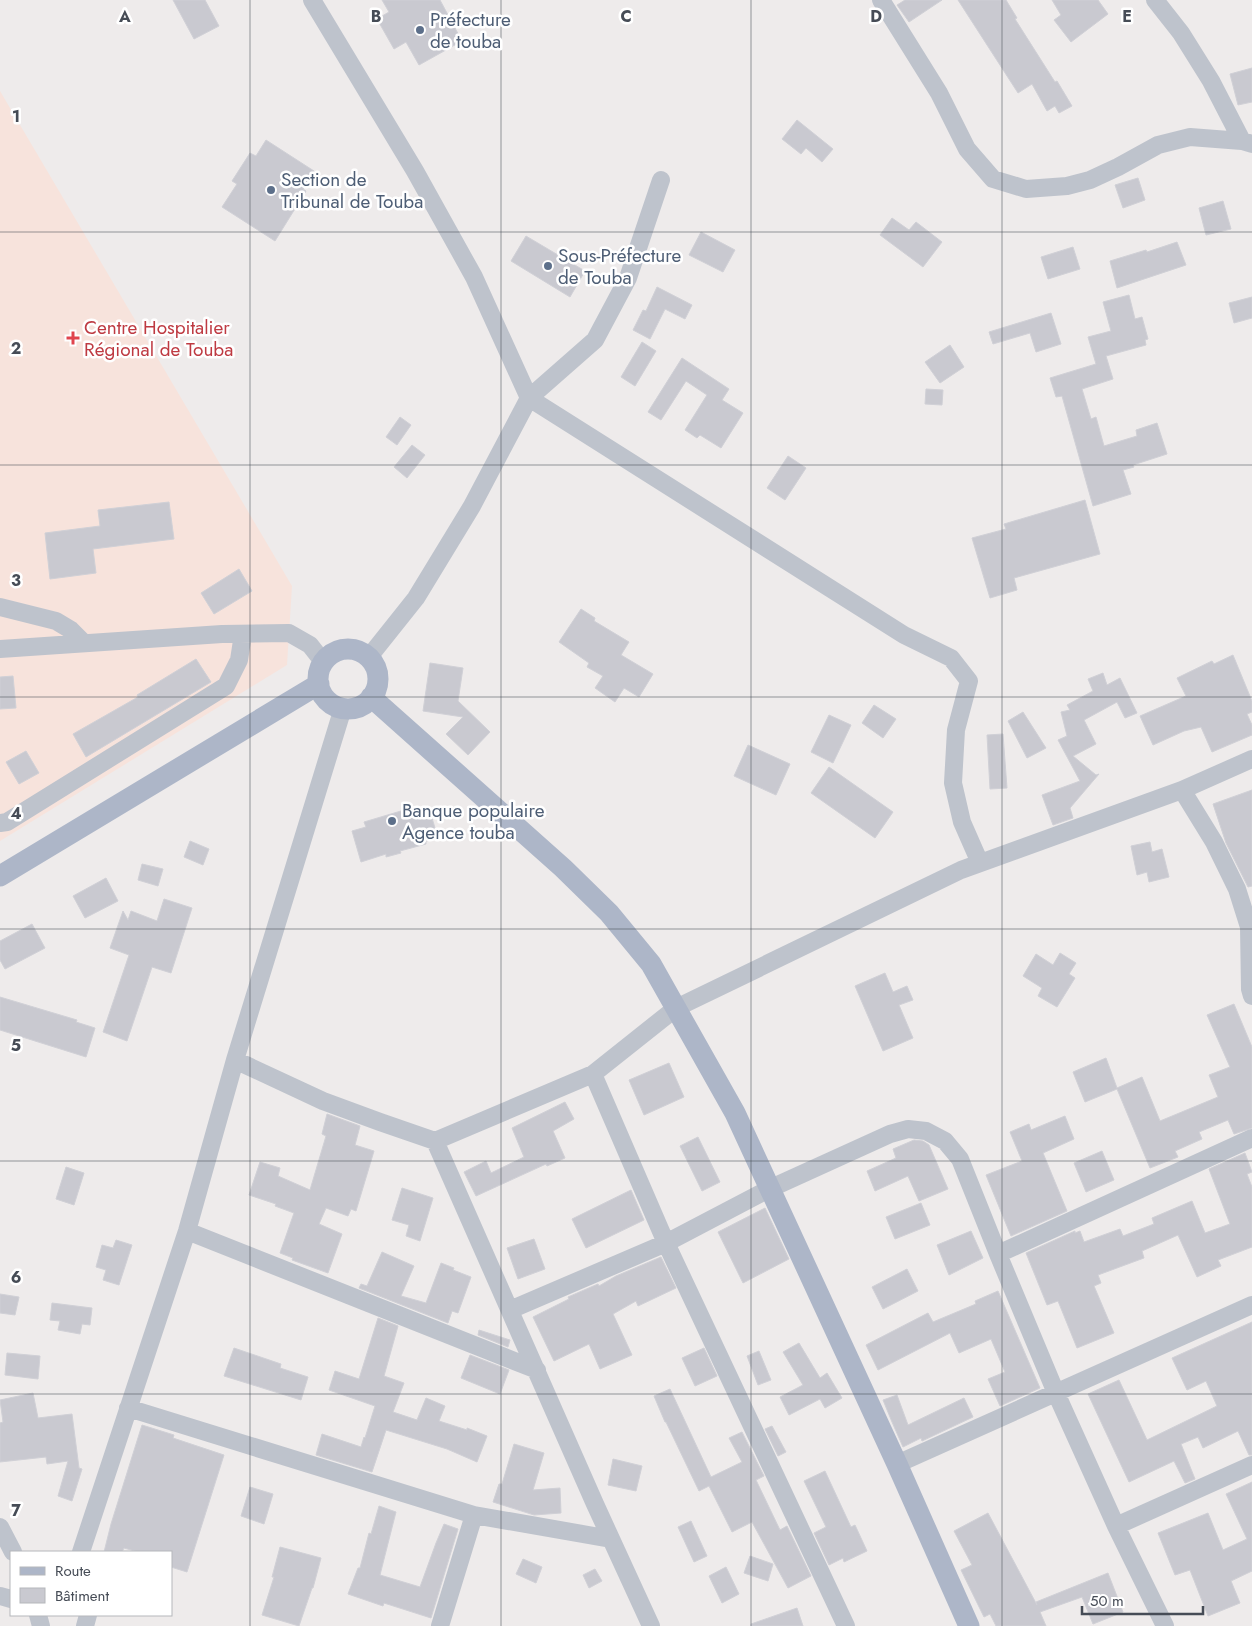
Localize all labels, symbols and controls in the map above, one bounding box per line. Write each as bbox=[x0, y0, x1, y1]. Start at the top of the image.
text: A bbox=[118, 5, 131, 28]
text: B bbox=[371, 5, 381, 28]
text: C bbox=[620, 5, 632, 28]
text: D bbox=[870, 5, 882, 28]
text: E bbox=[1122, 5, 1132, 28]
place label: Préfecture de touba bbox=[430, 6, 511, 55]
marker: Préfecture de touba bbox=[414, 24, 426, 36]
text: 1 bbox=[12, 105, 20, 128]
place label: Section de Tribunal de Touba bbox=[281, 166, 423, 215]
marker: Section de Tribunal de Touba bbox=[265, 184, 277, 196]
place label: Sous-Préfecture de Touba bbox=[558, 242, 682, 291]
marker: Sous-Préfecture de Touba bbox=[542, 260, 554, 272]
place label: Centre Hospitalier Régional de Touba bbox=[84, 314, 233, 363]
marker: Centre Hospitalier Régional de Touba bbox=[66, 331, 80, 345]
text: 2 bbox=[11, 337, 21, 360]
text: 3 bbox=[11, 569, 21, 592]
place label: Banque populaire Agence touba bbox=[402, 797, 545, 846]
text: 4 bbox=[10, 802, 22, 825]
marker: Banque populaire Agence touba bbox=[386, 815, 398, 827]
text: 5 bbox=[11, 1034, 21, 1057]
text: 6 bbox=[11, 1266, 21, 1289]
text: 7 bbox=[11, 1499, 21, 1522]
legend bbox=[10, 1551, 172, 1616]
text: Route bbox=[55, 1560, 91, 1582]
scale bar bbox=[1082, 1584, 1203, 1616]
text: Bâtiment bbox=[55, 1585, 109, 1607]
text: 50 m bbox=[1090, 1590, 1124, 1612]

